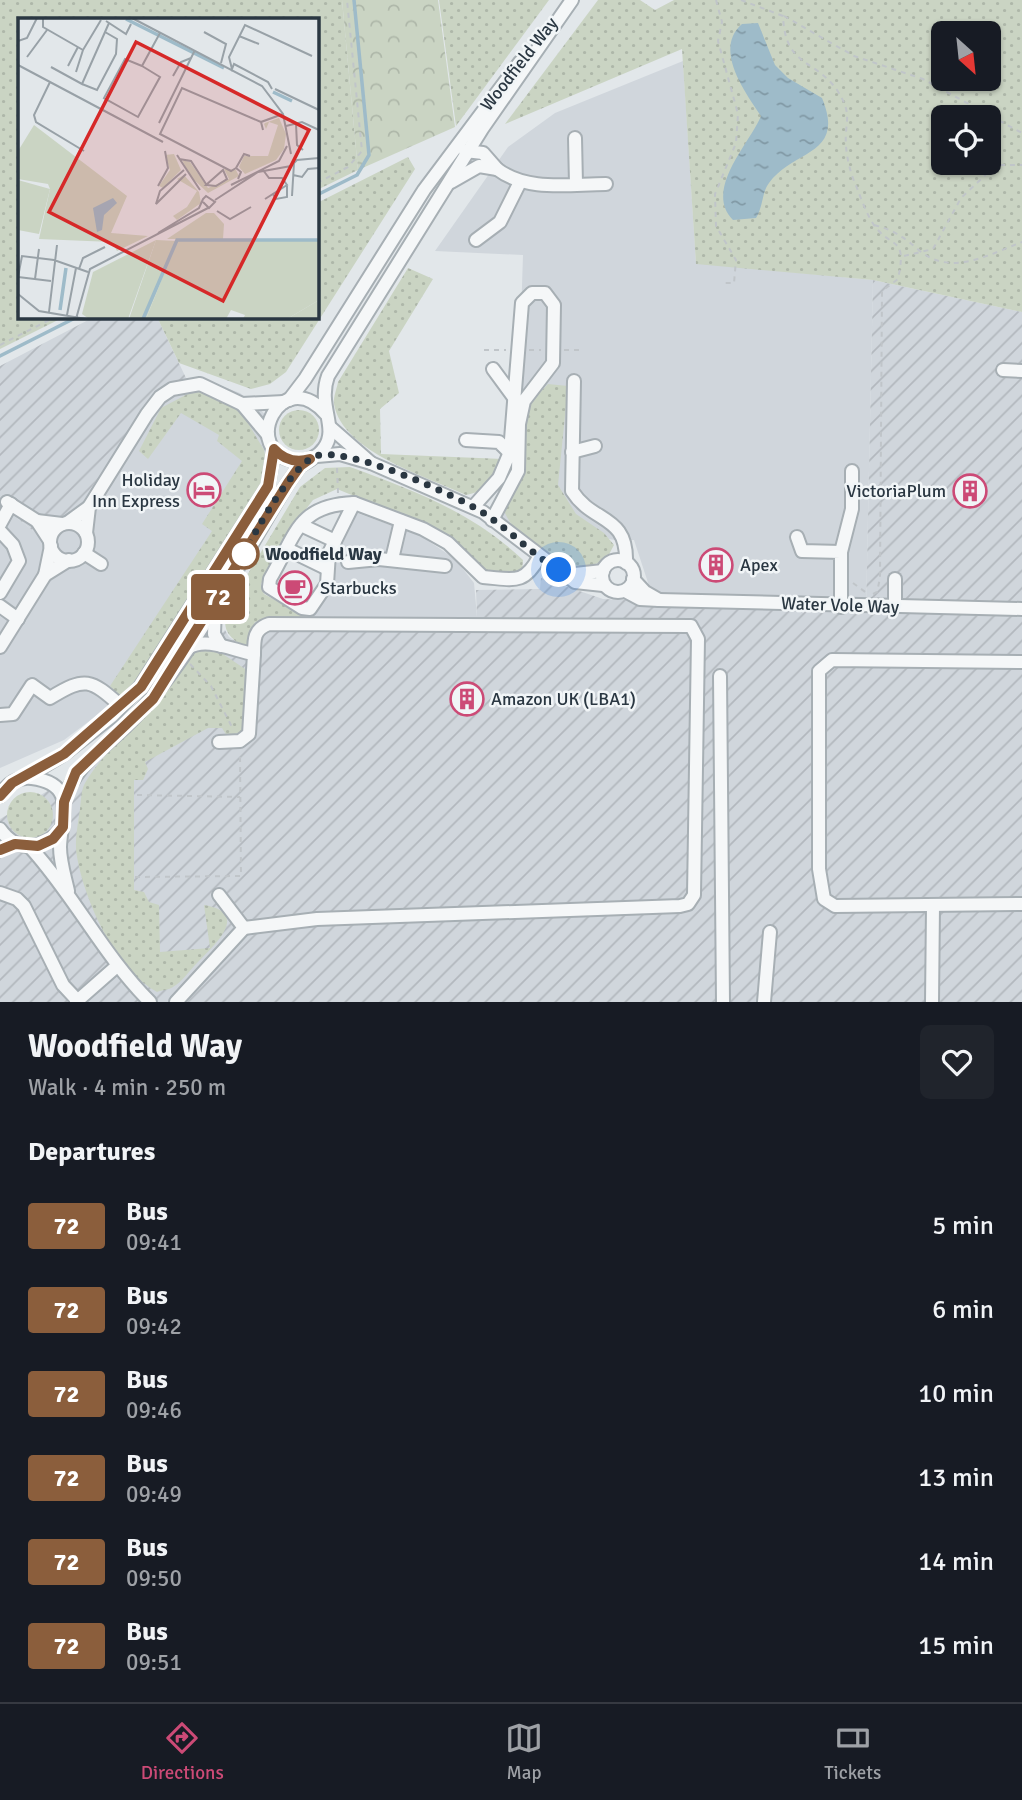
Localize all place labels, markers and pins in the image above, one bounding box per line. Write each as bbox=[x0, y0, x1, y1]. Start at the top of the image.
place label: Holiday Inn Express bbox=[92, 469, 181, 512]
hotel icon: Holiday Inn Express bbox=[185, 471, 223, 509]
building icon: VictoriaPlum bbox=[951, 472, 989, 510]
place label: VictoriaPlum bbox=[846, 480, 946, 502]
marker: Woodfield Way bbox=[229, 539, 259, 569]
place label: Woodfield Way bbox=[265, 543, 382, 565]
building icon: Apex bbox=[697, 546, 735, 584]
place label: Apex bbox=[740, 554, 779, 576]
cafe icon: Starbucks bbox=[276, 569, 314, 607]
place label: Starbucks bbox=[320, 577, 397, 599]
building icon: Amazon UK (LBA1) bbox=[448, 680, 486, 718]
place label: Amazon UK (LBA1) bbox=[491, 688, 636, 710]

